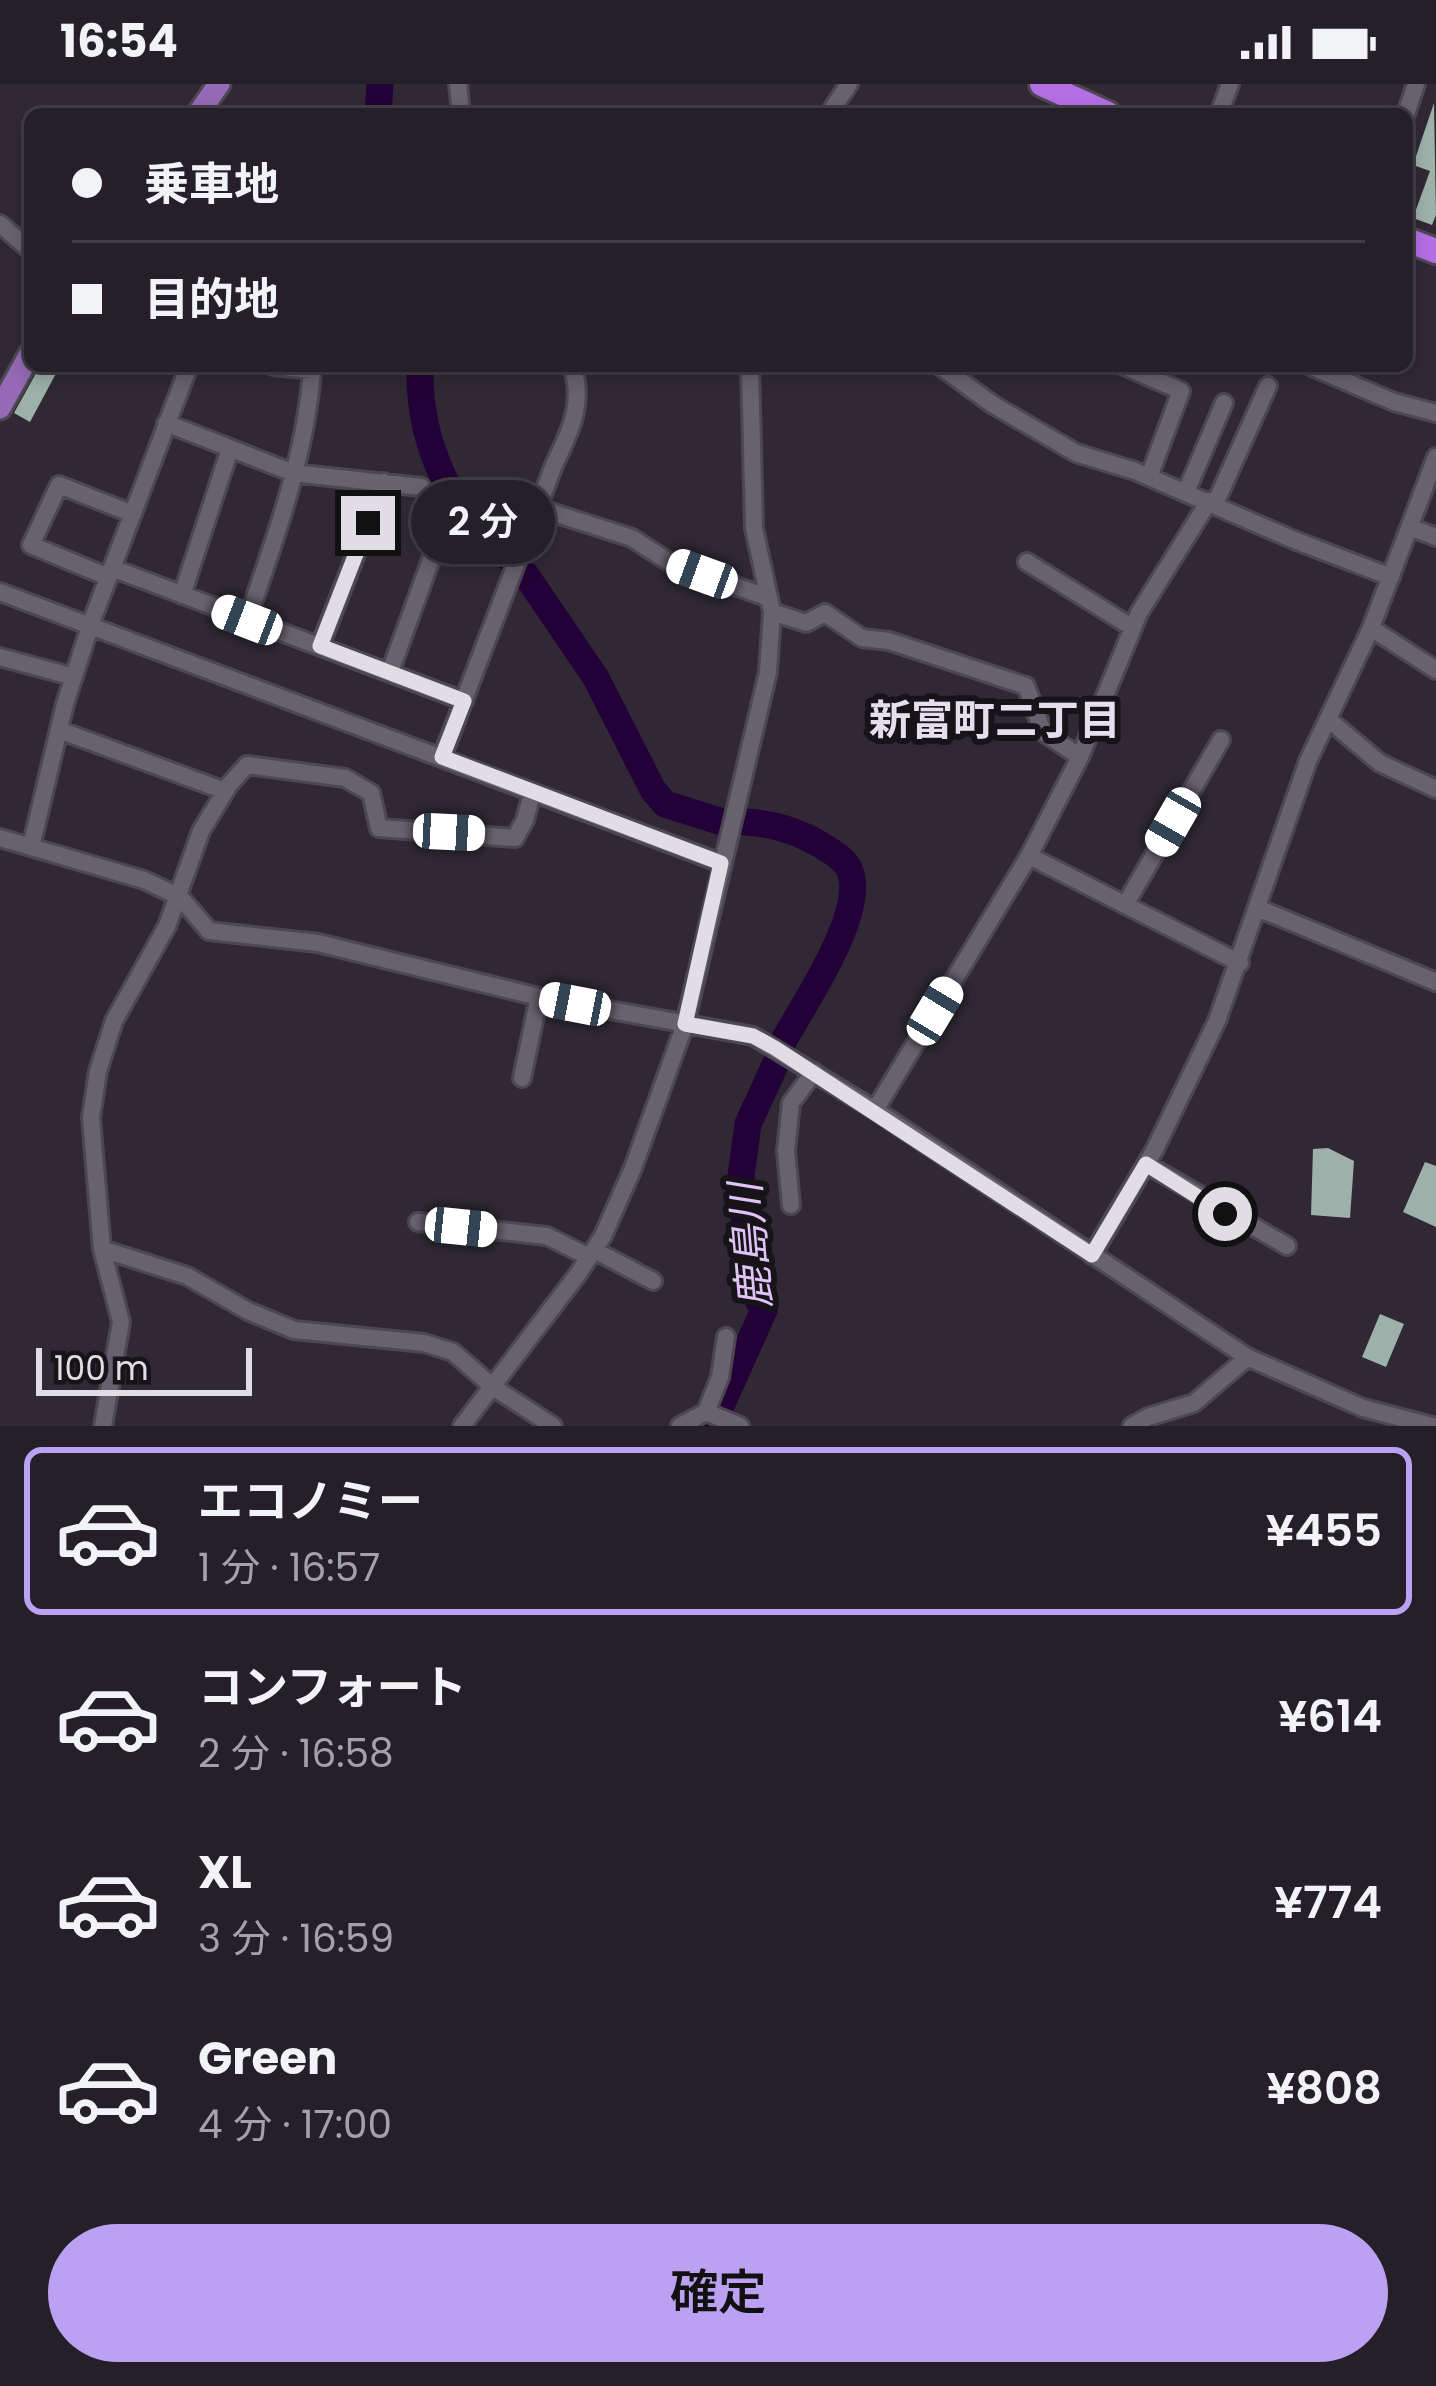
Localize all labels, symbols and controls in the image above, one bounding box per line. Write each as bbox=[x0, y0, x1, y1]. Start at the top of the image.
text: 16:54 bbox=[60, 10, 178, 73]
text: 乗車地 bbox=[144, 153, 279, 216]
text: 目的地 bbox=[144, 268, 279, 331]
callout: 2 分 bbox=[410, 481, 554, 565]
text: 2 分 bbox=[448, 494, 518, 549]
route end bbox=[341, 496, 395, 550]
car bbox=[662, 545, 742, 603]
car bbox=[207, 590, 287, 650]
district label: 新富町二丁目 bbox=[869, 691, 1121, 750]
car bbox=[1139, 782, 1207, 862]
car bbox=[412, 812, 486, 852]
car bbox=[901, 971, 969, 1051]
car bbox=[536, 979, 614, 1029]
water label: 鹿島川 bbox=[715, 1177, 785, 1311]
route start bbox=[1198, 1187, 1252, 1241]
car bbox=[423, 1205, 499, 1249]
scale bar bbox=[36, 1342, 252, 1395]
text: 100 m bbox=[54, 1345, 149, 1392]
text: エコノミー bbox=[198, 1470, 423, 1533]
icon: car bbox=[54, 1477, 162, 1585]
text: ¥455 bbox=[1266, 1499, 1382, 1562]
text: 1 分 · 16:57 bbox=[198, 1540, 380, 1595]
text: コンフォート bbox=[198, 1656, 467, 1719]
icon: car bbox=[54, 1663, 162, 1771]
text: ¥614 bbox=[1279, 1685, 1382, 1748]
text: 2 分 · 16:58 bbox=[198, 1726, 394, 1781]
text: XL bbox=[198, 1841, 252, 1904]
icon: car bbox=[54, 1849, 162, 1957]
text: ¥774 bbox=[1274, 1871, 1382, 1934]
text: 3 分 · 16:59 bbox=[198, 1911, 394, 1966]
text: Green bbox=[198, 2027, 337, 2090]
icon: car bbox=[54, 2035, 162, 2143]
text: ¥808 bbox=[1266, 2057, 1382, 2120]
text: 4 分 · 17:00 bbox=[198, 2097, 392, 2152]
button: 確定 bbox=[48, 2224, 1388, 2362]

